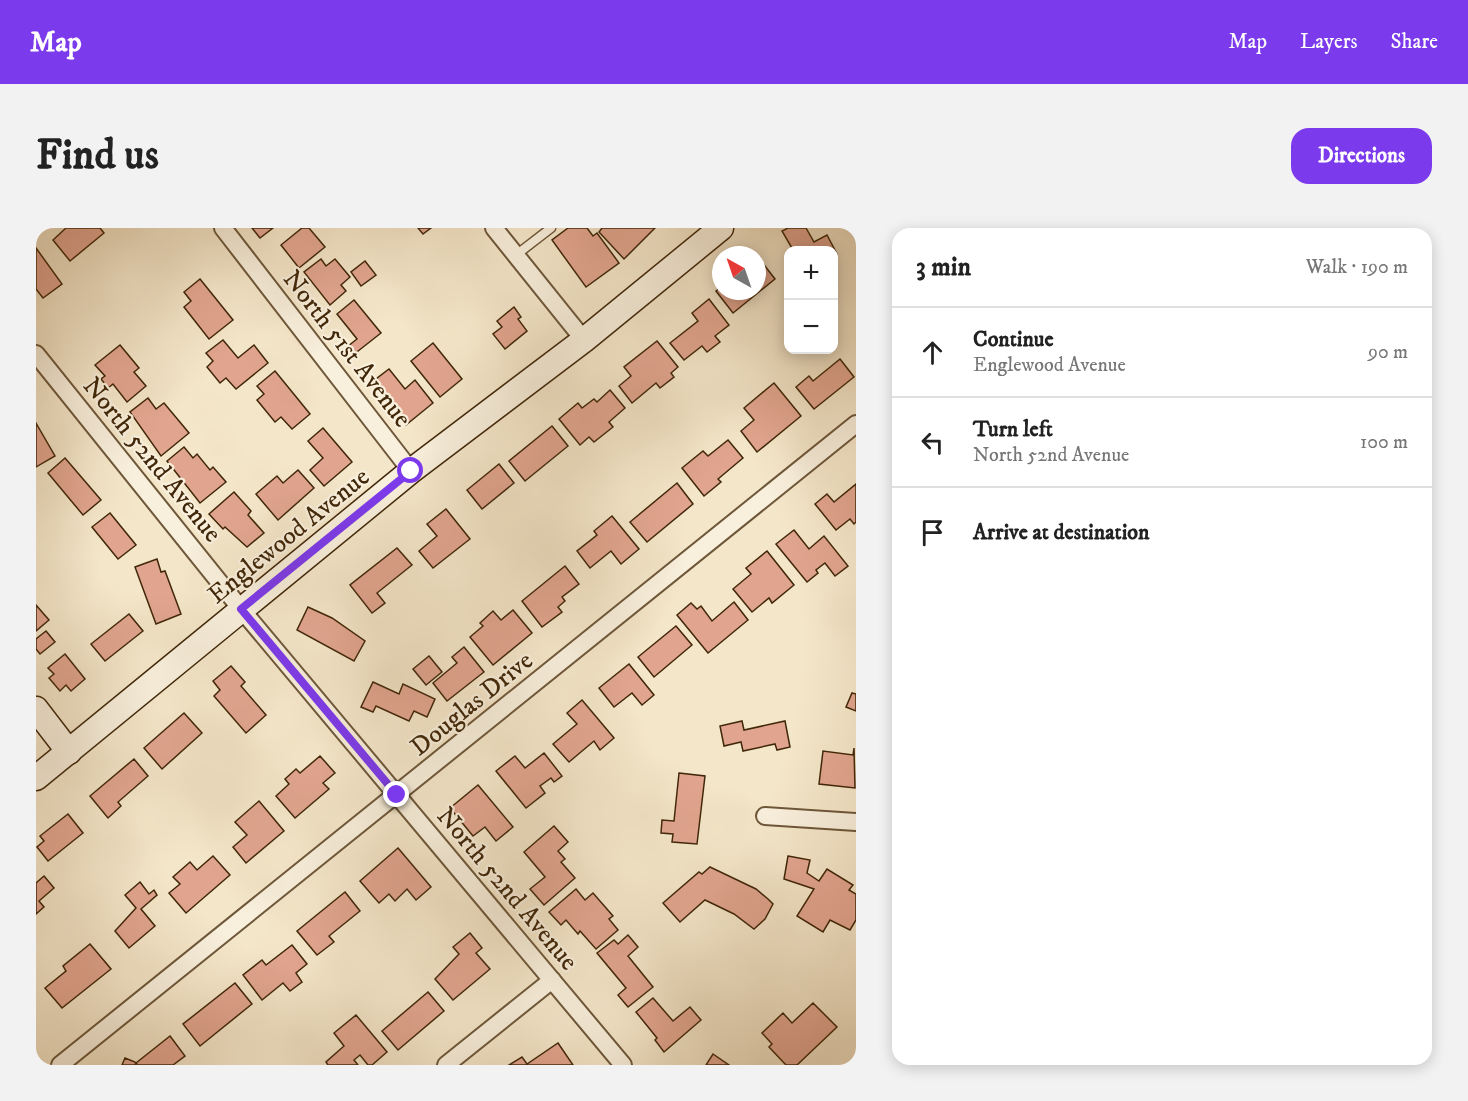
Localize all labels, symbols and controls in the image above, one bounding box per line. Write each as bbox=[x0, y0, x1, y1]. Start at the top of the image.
text: Map bbox=[30, 25, 82, 60]
text: Map bbox=[1228, 29, 1267, 55]
text: Layers bbox=[1300, 29, 1358, 55]
text: Share bbox=[1391, 29, 1438, 55]
button: Directions bbox=[1291, 128, 1432, 184]
text: Find us bbox=[36, 130, 159, 182]
north arrow bbox=[712, 246, 766, 300]
map controls bbox=[784, 246, 838, 354]
button: + bbox=[784, 246, 838, 300]
text: 3 min bbox=[916, 251, 971, 284]
text: Walk · 190 m bbox=[1306, 255, 1408, 280]
street label: North 51st Avenue bbox=[275, 264, 418, 434]
button: − bbox=[784, 300, 838, 354]
text: Continue bbox=[973, 326, 1054, 353]
icon: ahead bbox=[916, 336, 949, 369]
text: 90 m bbox=[1368, 340, 1408, 365]
text: Englewood Avenue bbox=[973, 353, 1126, 378]
street label: North 52nd Avenue bbox=[75, 371, 229, 549]
text: Turn left bbox=[973, 416, 1053, 443]
icon: left bbox=[916, 426, 949, 459]
text: 100 m bbox=[1360, 430, 1408, 455]
text: North 52nd Avenue bbox=[973, 443, 1129, 468]
route start bbox=[397, 457, 423, 483]
street label: Englewood Avenue bbox=[201, 461, 376, 611]
icon: arrive bbox=[916, 516, 949, 549]
text: Arrive at destination bbox=[973, 519, 1150, 546]
street label: Douglas Drive bbox=[404, 645, 540, 764]
route end bbox=[383, 781, 409, 807]
street label: North 52nd Avenue bbox=[429, 800, 585, 977]

